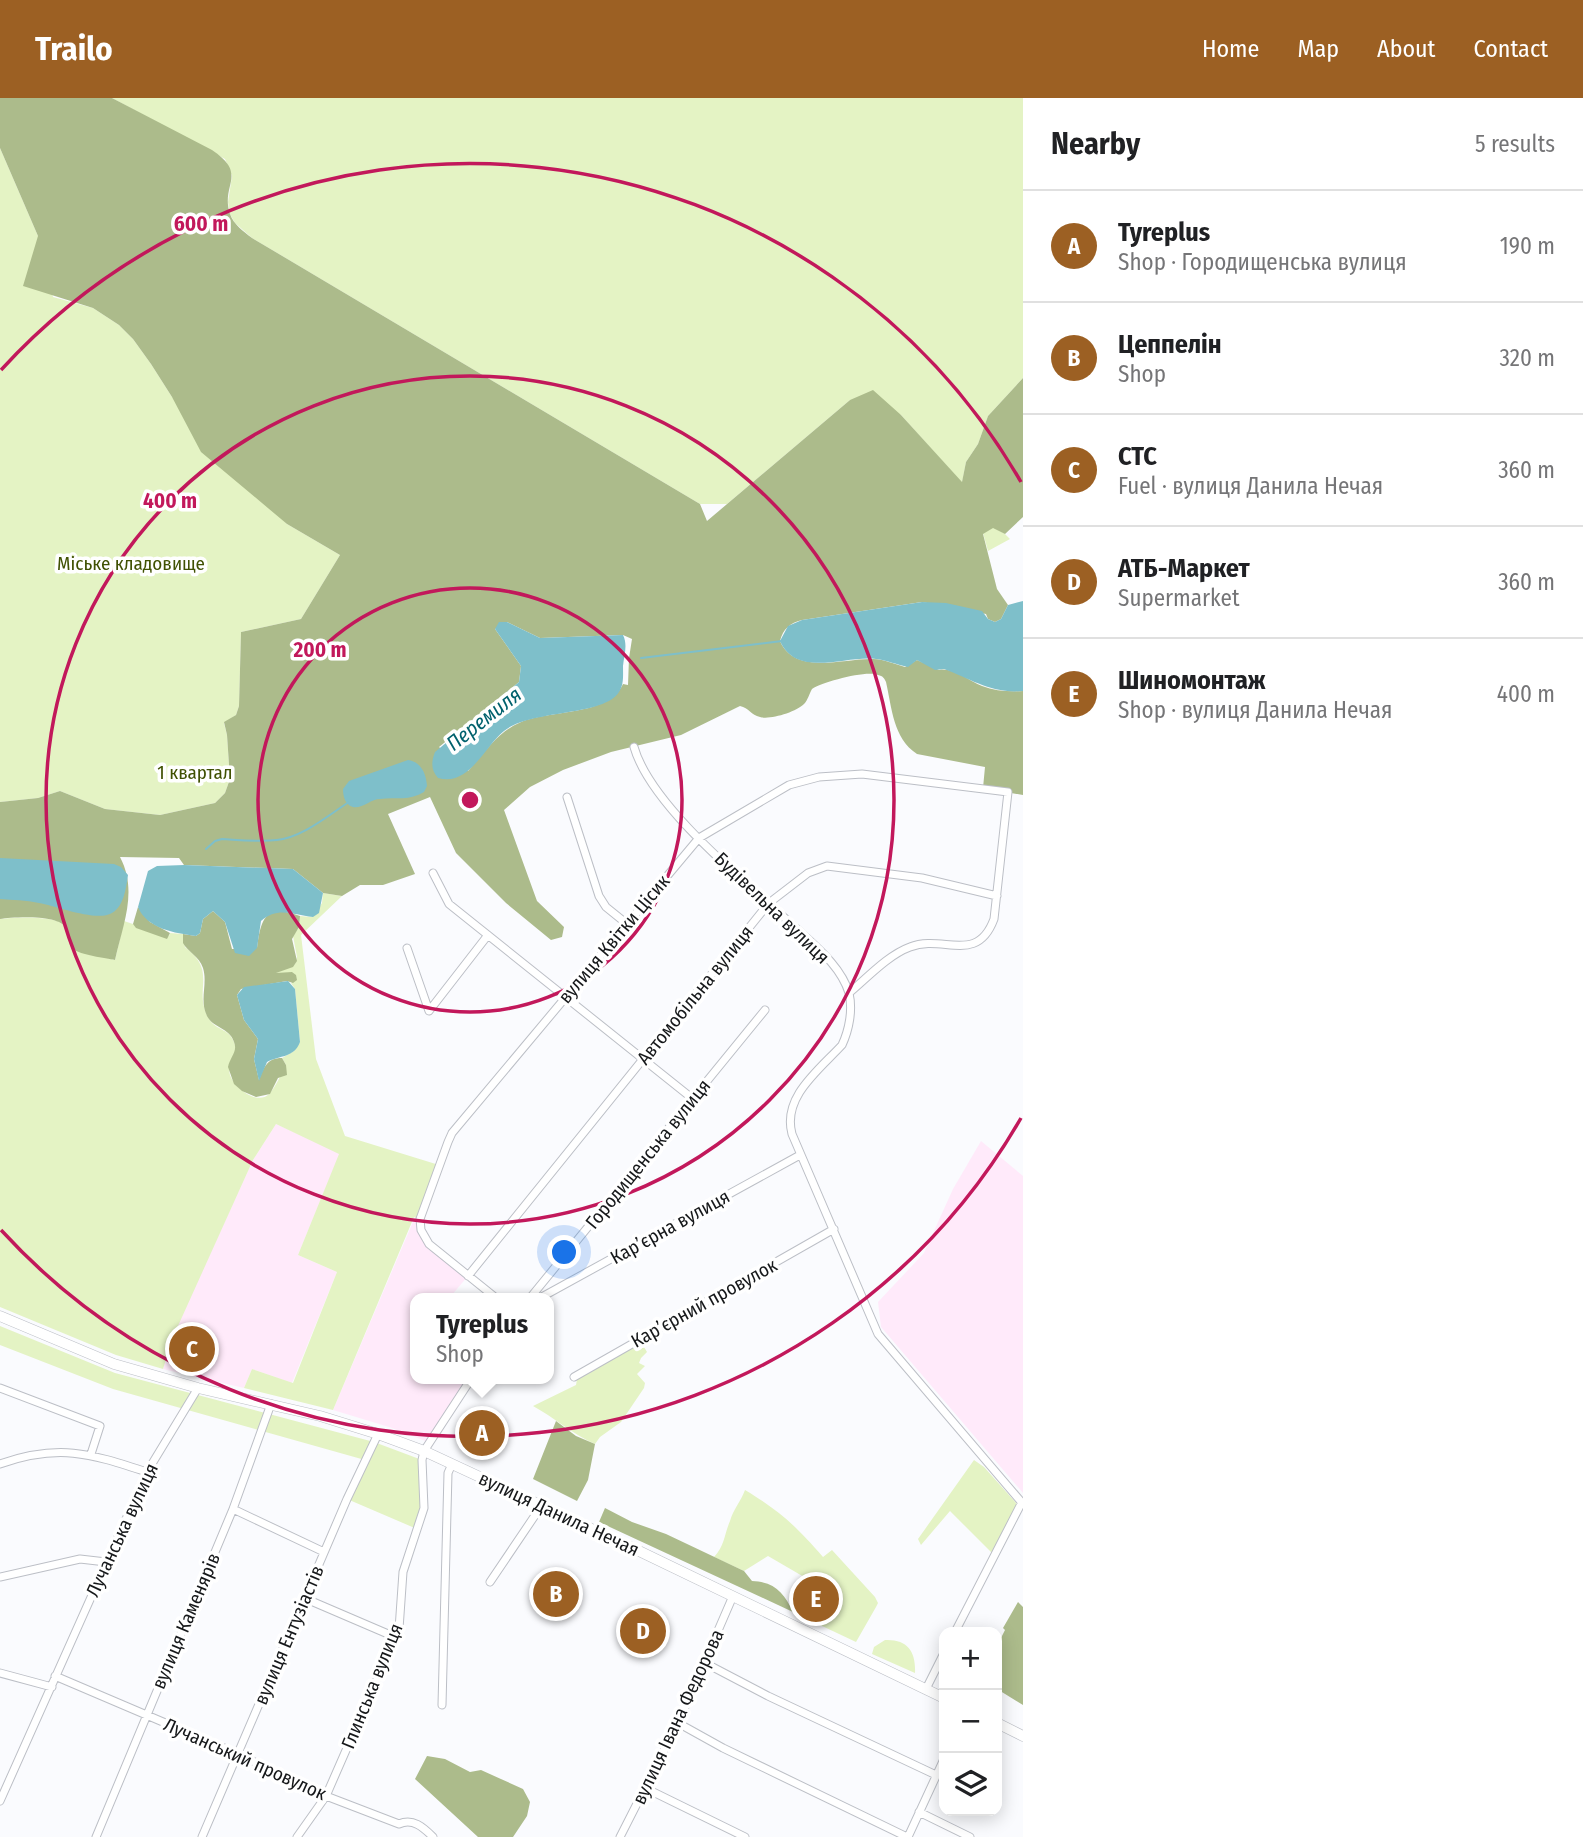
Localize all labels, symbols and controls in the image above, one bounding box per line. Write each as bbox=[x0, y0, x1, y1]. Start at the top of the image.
text: Trailo bbox=[35, 29, 113, 69]
text: Home bbox=[1202, 35, 1259, 63]
text: Map bbox=[1297, 35, 1339, 63]
text: About bbox=[1377, 35, 1435, 63]
text: Contact bbox=[1473, 35, 1548, 63]
text: Nearby bbox=[1051, 126, 1140, 162]
text: 5 results bbox=[1475, 130, 1555, 158]
text: 600 m bbox=[174, 211, 228, 237]
text: Tyreplus bbox=[1118, 217, 1210, 248]
text: A bbox=[1068, 232, 1080, 260]
text: 190 m bbox=[1500, 232, 1555, 260]
text: Shop · Городищенська вулиця bbox=[1118, 248, 1407, 276]
text: Цеппелін bbox=[1118, 329, 1222, 360]
text: B bbox=[1068, 344, 1080, 372]
text: 320 m bbox=[1500, 344, 1555, 372]
text: Shop bbox=[1118, 360, 1166, 388]
text: СТС bbox=[1118, 441, 1157, 472]
text: C bbox=[1068, 456, 1080, 484]
text: 360 m bbox=[1498, 456, 1555, 484]
text: Fuel · вулиця Данила Нечая bbox=[1118, 472, 1383, 500]
text: 400 m bbox=[143, 488, 197, 514]
park label: Міське кладовище bbox=[57, 552, 205, 575]
text: АТБ-Маркет bbox=[1118, 553, 1250, 584]
text: D bbox=[1067, 568, 1081, 596]
text: 360 m bbox=[1498, 568, 1555, 596]
text: Supermarket bbox=[1118, 584, 1239, 612]
text: 200 m bbox=[292, 637, 347, 663]
text: Шиномонтаж bbox=[1118, 665, 1266, 696]
text: E bbox=[1069, 680, 1079, 708]
text: 400 m bbox=[1497, 680, 1555, 708]
water label: Перемиля bbox=[441, 682, 527, 756]
text: Shop · вулиця Данила Нечая bbox=[1118, 696, 1392, 724]
park label: 1 квартал bbox=[157, 761, 233, 784]
centre of rings bbox=[458, 788, 482, 812]
street label: Будівельна вулиця bbox=[710, 847, 834, 969]
street label: вулиця Квітки Цісик bbox=[554, 870, 675, 1008]
street label: Автомобільна вулиця bbox=[632, 921, 758, 1069]
street label: Городищенська вулиця bbox=[581, 1075, 715, 1233]
street label: Карʼєрна вулиця bbox=[606, 1185, 734, 1269]
your location bbox=[547, 1235, 581, 1269]
street label: Карʼєрний провулок bbox=[627, 1253, 781, 1353]
popup bbox=[410, 1293, 554, 1384]
text: Tyreplus bbox=[436, 1309, 528, 1340]
pin: C bbox=[169, 1323, 215, 1375]
text: Shop bbox=[436, 1340, 484, 1368]
pin: A bbox=[459, 1407, 505, 1459]
street label: Лучанська вулиця bbox=[81, 1460, 163, 1600]
street label: вулиця Данила Нечая bbox=[475, 1467, 643, 1561]
street label: вулиця Каменярів bbox=[147, 1549, 225, 1693]
street label: вулиця Ентузіастів bbox=[249, 1562, 329, 1708]
pin: B bbox=[533, 1568, 579, 1620]
pin: E bbox=[793, 1573, 839, 1625]
pin: D bbox=[620, 1605, 666, 1657]
street label: Глинська вулиця bbox=[336, 1620, 408, 1752]
street label: вулиця Івана Федорова bbox=[627, 1626, 729, 1808]
map controls bbox=[939, 1627, 1002, 1816]
button: + bbox=[939, 1627, 1002, 1690]
button: − bbox=[939, 1690, 1002, 1753]
street label: Лучанський провулок bbox=[160, 1713, 330, 1805]
button: layers bbox=[939, 1753, 1002, 1816]

